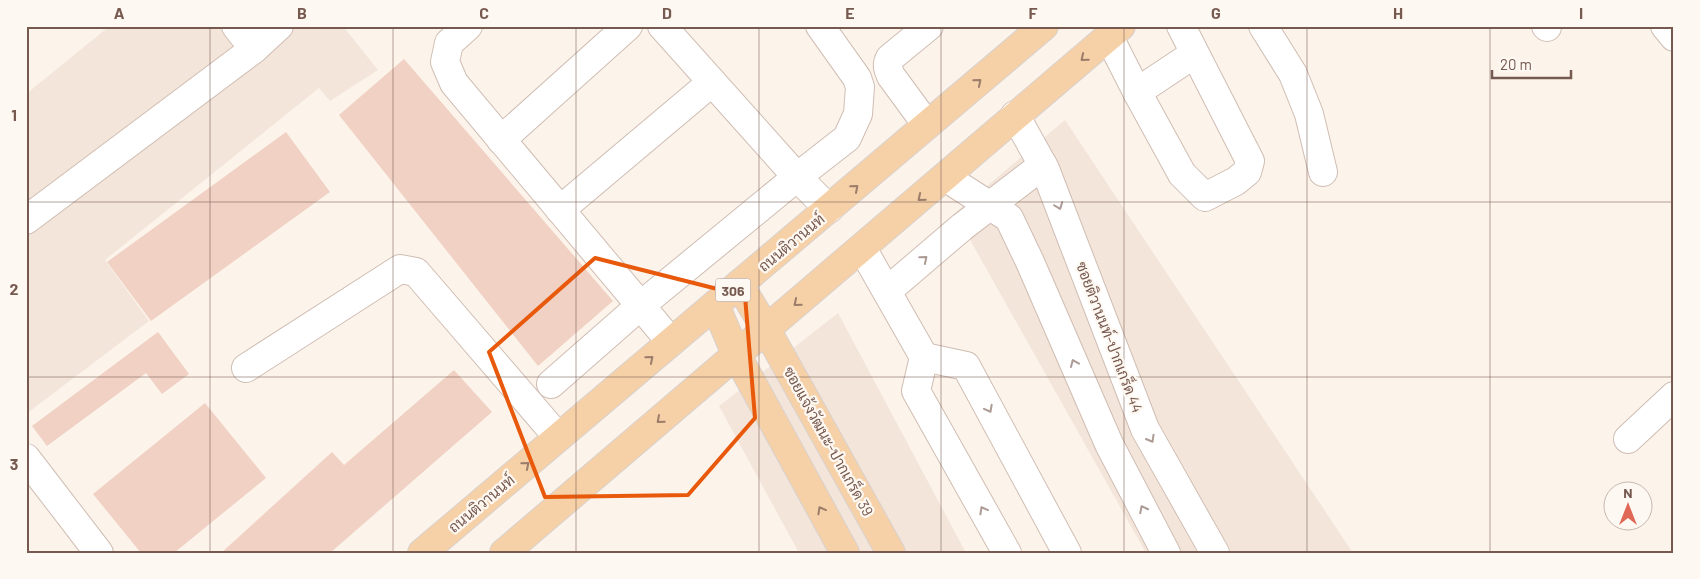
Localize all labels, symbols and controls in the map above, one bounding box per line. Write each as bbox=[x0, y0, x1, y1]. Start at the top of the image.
text: A bbox=[114, 3, 125, 22]
text: B bbox=[297, 3, 307, 22]
text: C bbox=[479, 3, 489, 22]
text: D bbox=[662, 3, 672, 22]
text: E bbox=[845, 3, 855, 22]
text: F bbox=[1029, 3, 1038, 22]
text: G bbox=[1211, 3, 1221, 22]
text: H bbox=[1393, 3, 1403, 22]
text: I bbox=[1579, 3, 1583, 22]
scale bar bbox=[1492, 48, 1571, 80]
one-way arrow bbox=[1080, 52, 1089, 61]
text: 20 m bbox=[1500, 55, 1532, 73]
one-way arrow bbox=[972, 79, 981, 88]
text: 1 bbox=[11, 105, 17, 124]
one-way arrow bbox=[849, 184, 858, 193]
one-way arrow bbox=[917, 192, 926, 201]
one-way arrow bbox=[1053, 201, 1064, 210]
street label: ถนนติวานนท์ bbox=[754, 209, 828, 275]
one-way arrow bbox=[918, 257, 927, 265]
street label: ซอยติวานนท์-ปากเกร็ด 44 bbox=[1073, 259, 1148, 415]
road number: 306 bbox=[716, 278, 750, 302]
text: 2 bbox=[10, 279, 19, 298]
one-way arrow bbox=[794, 298, 803, 306]
one-way arrow bbox=[644, 356, 653, 365]
one-way arrow bbox=[1070, 359, 1081, 368]
street label: ซอยแจ้งวัฒนะ-ปากเกร็ด 39 bbox=[780, 363, 878, 519]
one-way arrow bbox=[983, 404, 993, 413]
one-way arrow bbox=[656, 414, 665, 423]
one-way arrow bbox=[1144, 433, 1154, 442]
text: 3 bbox=[10, 454, 18, 473]
one-way arrow bbox=[520, 461, 529, 470]
street label: ถนนติวานนท์ bbox=[444, 470, 518, 536]
north arrow bbox=[1602, 482, 1652, 532]
text: N bbox=[1623, 484, 1633, 501]
one-way arrow bbox=[818, 506, 828, 515]
one-way arrow bbox=[1139, 506, 1149, 515]
one-way arrow bbox=[979, 507, 989, 516]

